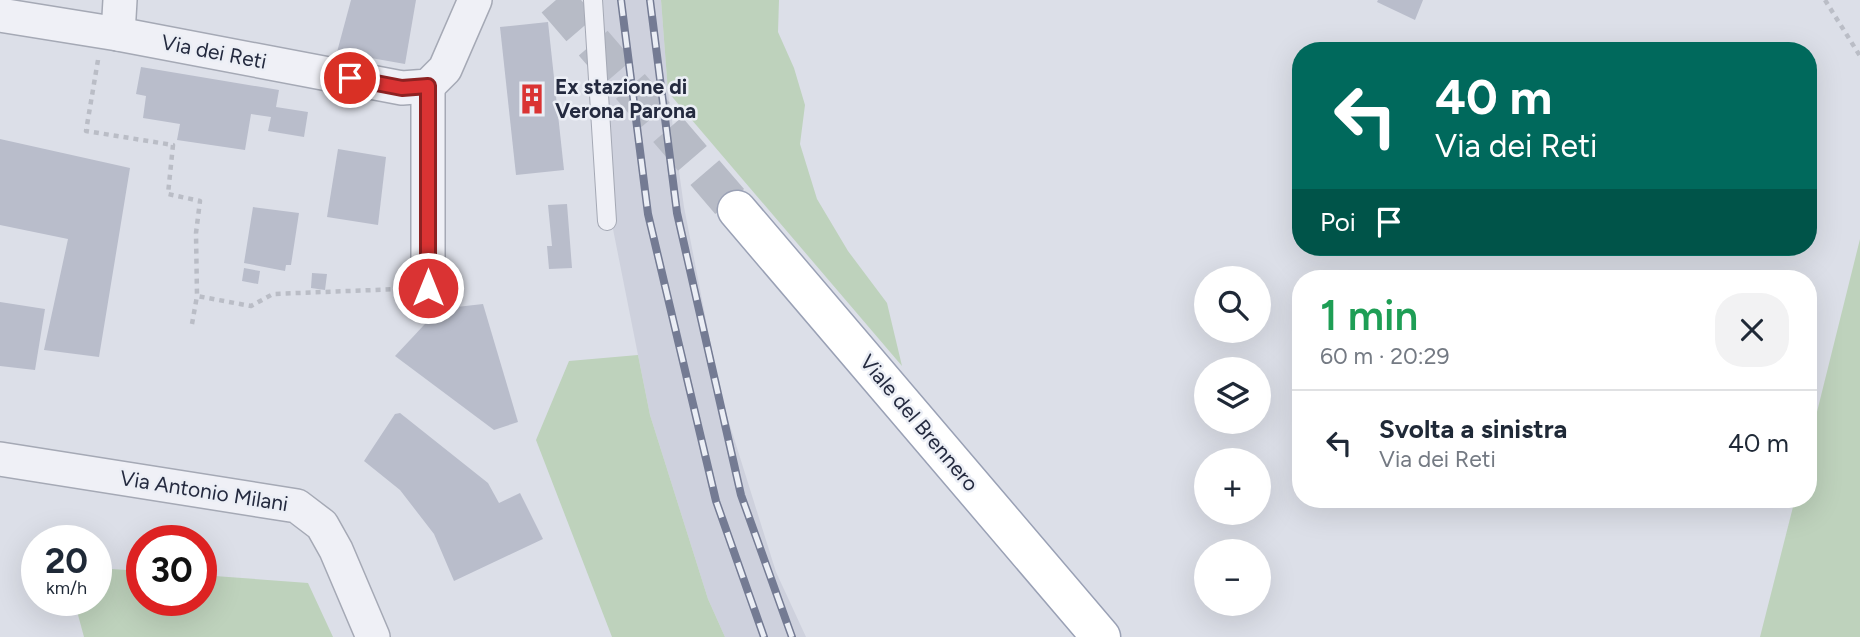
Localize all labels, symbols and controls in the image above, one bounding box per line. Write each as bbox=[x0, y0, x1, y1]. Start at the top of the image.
street label: Via dei Reti bbox=[159, 29, 269, 74]
pin bbox=[320, 48, 380, 108]
icon: arrive bbox=[331, 59, 369, 97]
text: 40 m bbox=[1435, 67, 1552, 126]
icon: left bbox=[1320, 70, 1411, 161]
place label: Ex stazione di Verona Parona bbox=[555, 74, 696, 123]
building icon: Ex stazione di Verona Parona bbox=[515, 82, 549, 116]
text: Via dei Reti bbox=[1435, 127, 1597, 165]
icon: arrive bbox=[1370, 203, 1408, 241]
text: Poi bbox=[1320, 206, 1356, 238]
position arrow bbox=[391, 251, 465, 325]
map controls bbox=[1194, 266, 1271, 616]
button: search bbox=[1194, 266, 1271, 343]
text: 1 min bbox=[1320, 290, 1418, 341]
button: close bbox=[1715, 293, 1789, 367]
text: 60 m · 20:29 bbox=[1320, 342, 1450, 370]
street label: Viale del Brennero bbox=[855, 349, 984, 496]
button: layers bbox=[1194, 357, 1271, 434]
text: Svolta a sinistra bbox=[1379, 413, 1567, 445]
icon: left bbox=[1320, 424, 1358, 462]
text: 40 m bbox=[1728, 427, 1789, 459]
text: Via dei Reti bbox=[1379, 445, 1496, 473]
button: + bbox=[1194, 448, 1271, 525]
street label: Via Antonio Milani bbox=[118, 465, 290, 516]
speed limit sign: 30 bbox=[126, 525, 217, 616]
button: − bbox=[1194, 539, 1271, 616]
text: 20 bbox=[45, 540, 88, 582]
text: km/h bbox=[46, 577, 87, 599]

